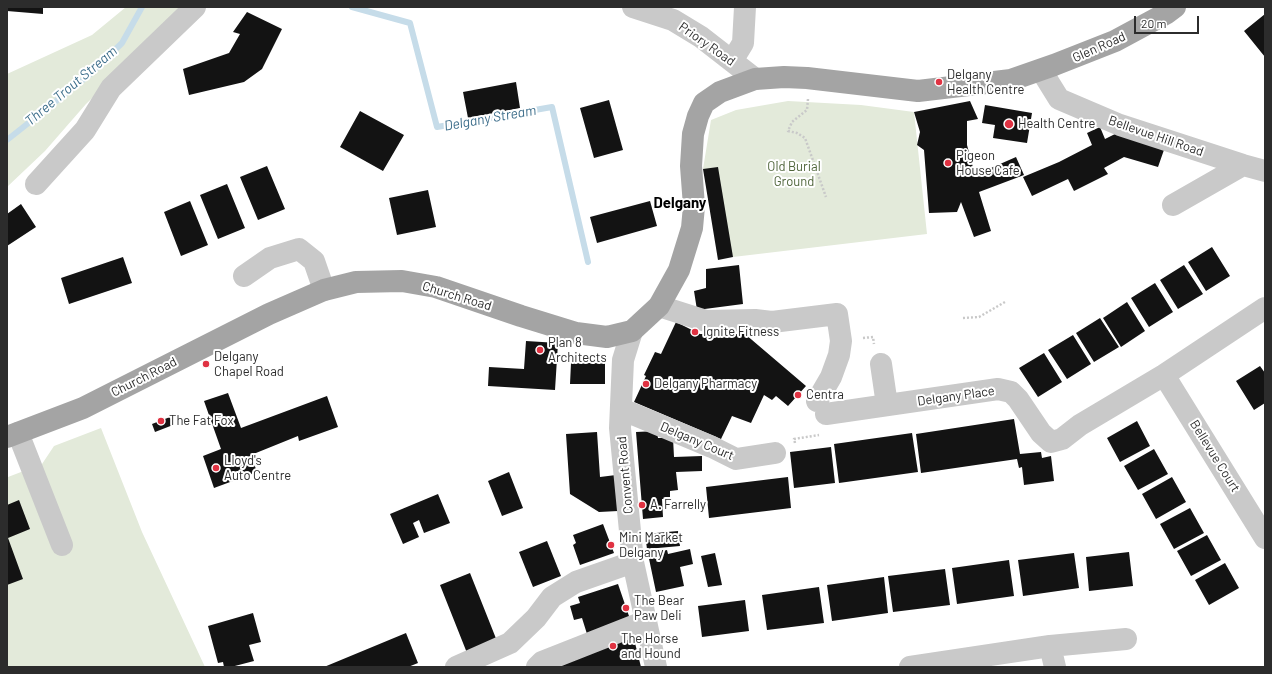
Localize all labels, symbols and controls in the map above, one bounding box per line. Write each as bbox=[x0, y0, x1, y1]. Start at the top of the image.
scale bar bbox=[1136, 8, 1201, 34]
text: 20 m bbox=[1141, 16, 1167, 30]
street label: Priory Road bbox=[676, 19, 738, 69]
street label: Glen Road bbox=[1070, 28, 1128, 66]
water label: Three Trout Stream bbox=[22, 43, 120, 129]
place label: Delgany Health Centre bbox=[947, 67, 1024, 98]
marker: Delgany Health Centre bbox=[934, 77, 944, 87]
water label: Delgany Stream bbox=[443, 102, 537, 134]
street label: Bellevue Hill Road bbox=[1106, 112, 1206, 160]
place label: Health Centre bbox=[1018, 116, 1095, 132]
marker: Health Centre bbox=[1003, 118, 1015, 130]
place label: Pigeon House Cafe bbox=[956, 148, 1020, 179]
marker: Pigeon House Cafe bbox=[943, 158, 953, 168]
park label: Old Burial Ground bbox=[767, 159, 821, 190]
district label: Delgany bbox=[654, 194, 706, 212]
street label: Church Road bbox=[420, 278, 494, 314]
place label: Ignite Fitness bbox=[703, 324, 779, 340]
marker: Ignite Fitness bbox=[690, 327, 700, 337]
place label: Plan 8 Architects bbox=[548, 335, 607, 366]
marker: Plan 8 Architects bbox=[535, 345, 545, 355]
place label: Delgany Chapel Road bbox=[214, 349, 284, 380]
street label: Church Road bbox=[109, 354, 179, 400]
marker: Delgany Chapel Road bbox=[201, 359, 211, 369]
place label: Delgany Pharmacy bbox=[654, 376, 757, 392]
marker: Delgany Pharmacy bbox=[641, 379, 651, 389]
street label: Delgany Place bbox=[916, 383, 996, 409]
place label: Centra bbox=[806, 387, 844, 403]
marker: Centra bbox=[793, 390, 803, 400]
place label: The Fat Fox bbox=[169, 413, 234, 429]
marker: The Fat Fox bbox=[156, 416, 166, 426]
street label: Bellevue Court bbox=[1187, 417, 1243, 495]
street label: Delgany Court bbox=[658, 418, 736, 464]
street label: Convent Road bbox=[614, 436, 636, 514]
place label: Lloyd's Auto Centre bbox=[224, 453, 291, 484]
marker: Lloyd's Auto Centre bbox=[211, 463, 221, 473]
place label: A. Farrelly bbox=[650, 497, 706, 513]
marker: A. Farrelly bbox=[637, 500, 647, 510]
place label: Mini Market Delgany bbox=[619, 530, 683, 561]
marker: Mini Market Delgany bbox=[606, 540, 616, 550]
place label: The Bear Paw Deli bbox=[634, 593, 684, 624]
marker: The Bear Paw Deli bbox=[621, 603, 631, 613]
place label: The Horse and Hound bbox=[621, 631, 681, 662]
marker: The Horse and Hound bbox=[608, 641, 618, 651]

